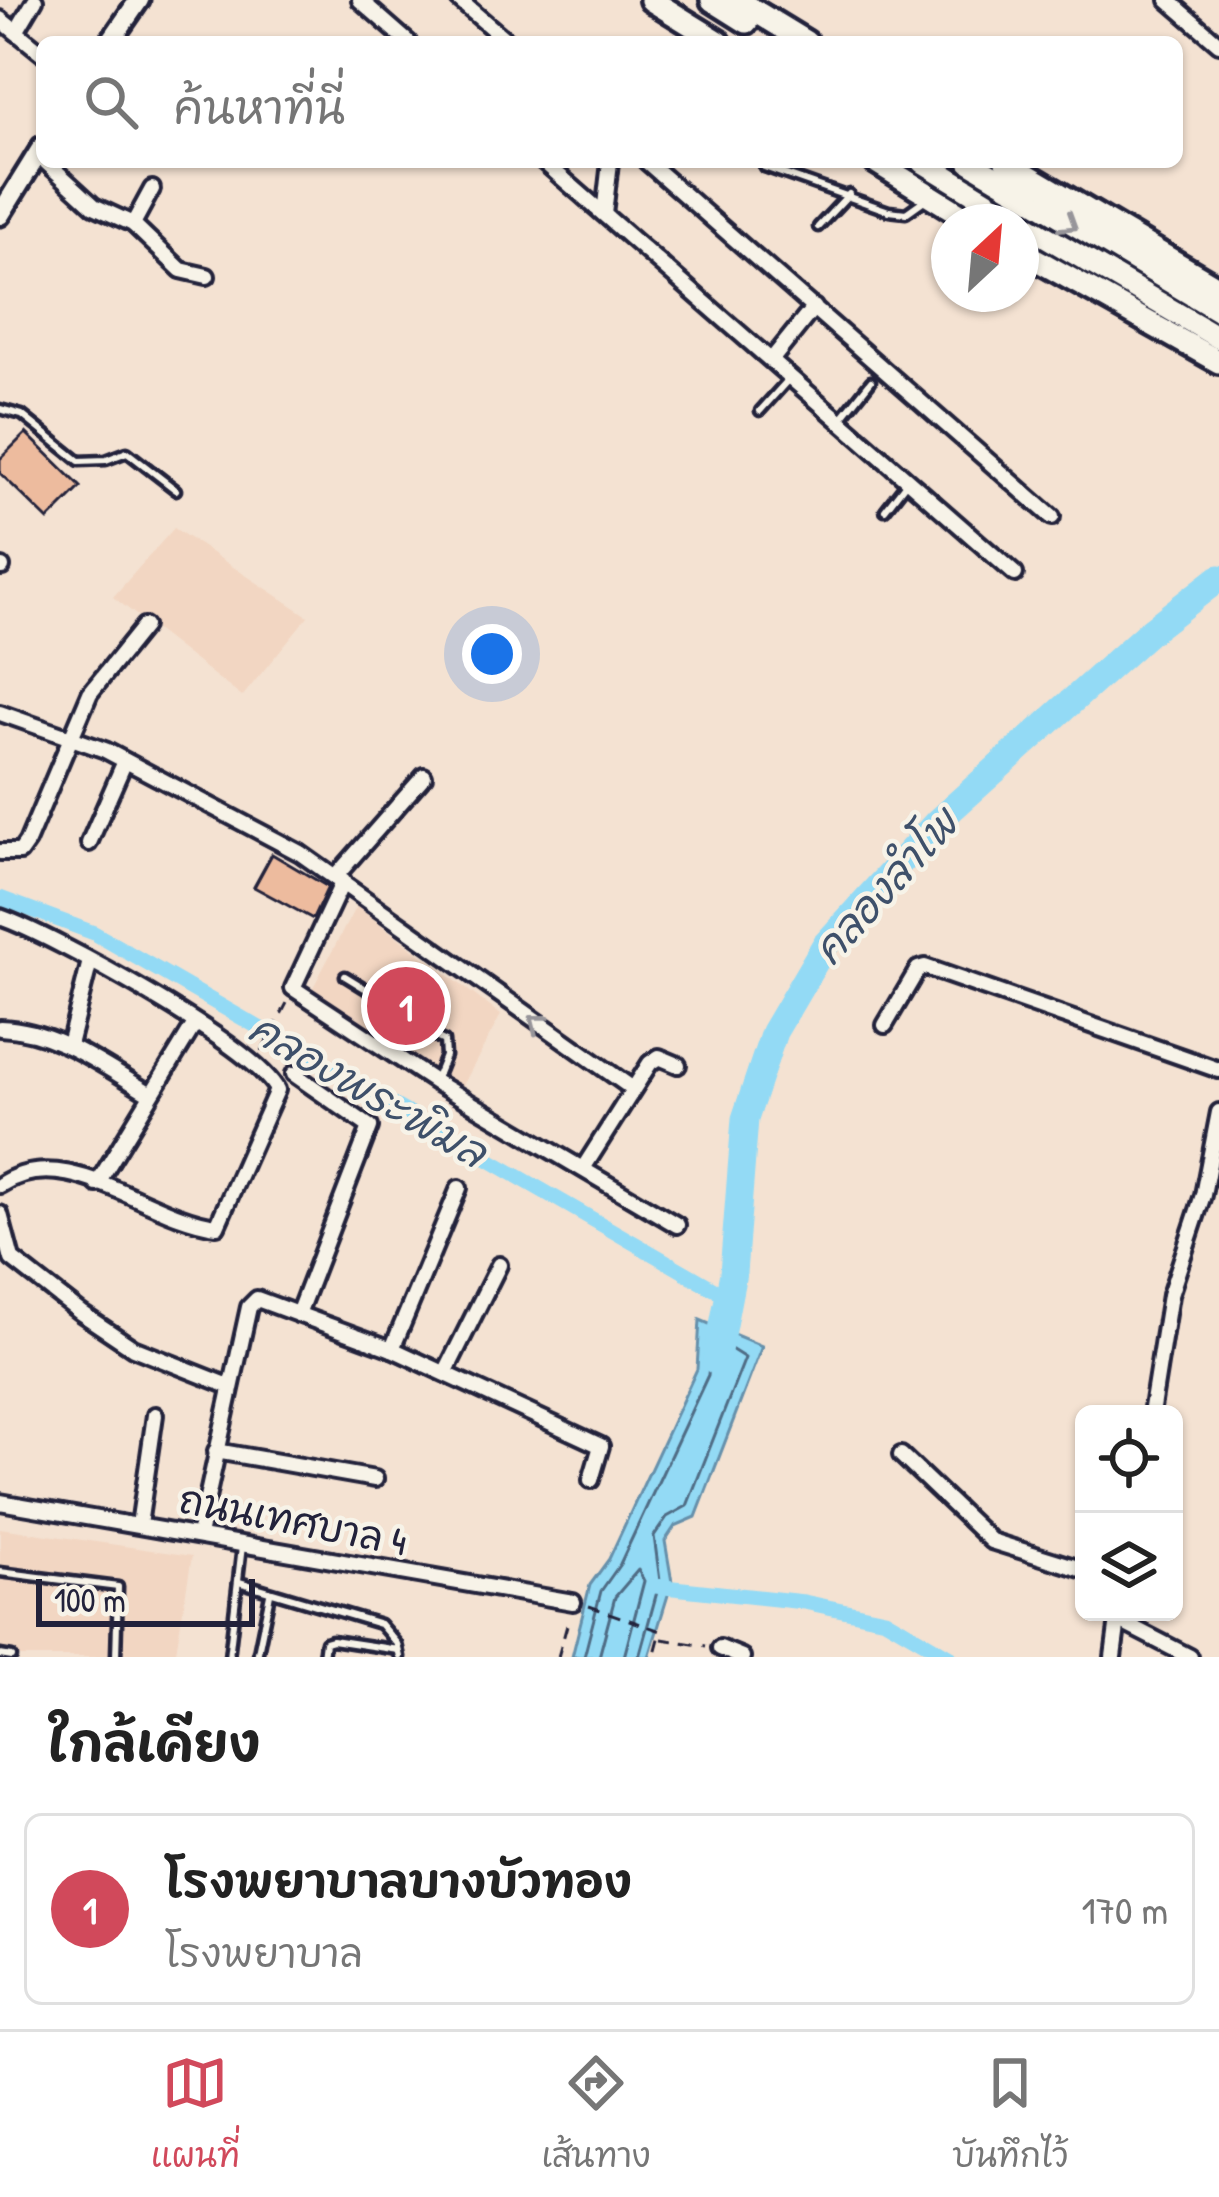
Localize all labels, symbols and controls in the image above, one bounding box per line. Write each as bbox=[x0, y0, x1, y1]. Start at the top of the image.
search box bbox=[36, 36, 1183, 168]
icon: search bbox=[78, 69, 144, 135]
text: ค้นหาที่นี่ bbox=[174, 77, 345, 138]
north arrow bbox=[931, 204, 1039, 312]
one-way arrow bbox=[1056, 210, 1078, 232]
your location bbox=[462, 624, 522, 684]
water label: คลองลำโพ bbox=[799, 793, 973, 976]
pin: 1 bbox=[367, 961, 445, 1051]
water label: คลองพระพิมล bbox=[239, 999, 499, 1182]
one-way arrow bbox=[529, 1015, 551, 1036]
map controls bbox=[1075, 1405, 1183, 1621]
button: locate bbox=[1075, 1405, 1183, 1513]
street label: ถนนเทศบาล 4 bbox=[175, 1471, 411, 1568]
button: layers bbox=[1075, 1513, 1183, 1621]
scale bar bbox=[36, 1573, 255, 1626]
text: 100 m bbox=[54, 1578, 126, 1622]
text: ใกล้เคียง bbox=[48, 1708, 260, 1777]
text: โรงพยาบาลบางบัวทอง bbox=[165, 1850, 632, 1911]
text: 1 bbox=[83, 1883, 97, 1936]
text: 170 m bbox=[1082, 1883, 1168, 1936]
text: โรงพยาบาล bbox=[165, 1926, 363, 1979]
tab: แผนที่ bbox=[151, 2050, 240, 2180]
tab: เส้นทาง bbox=[541, 2050, 651, 2180]
tab: บันทึกไว้ bbox=[952, 2050, 1068, 2180]

